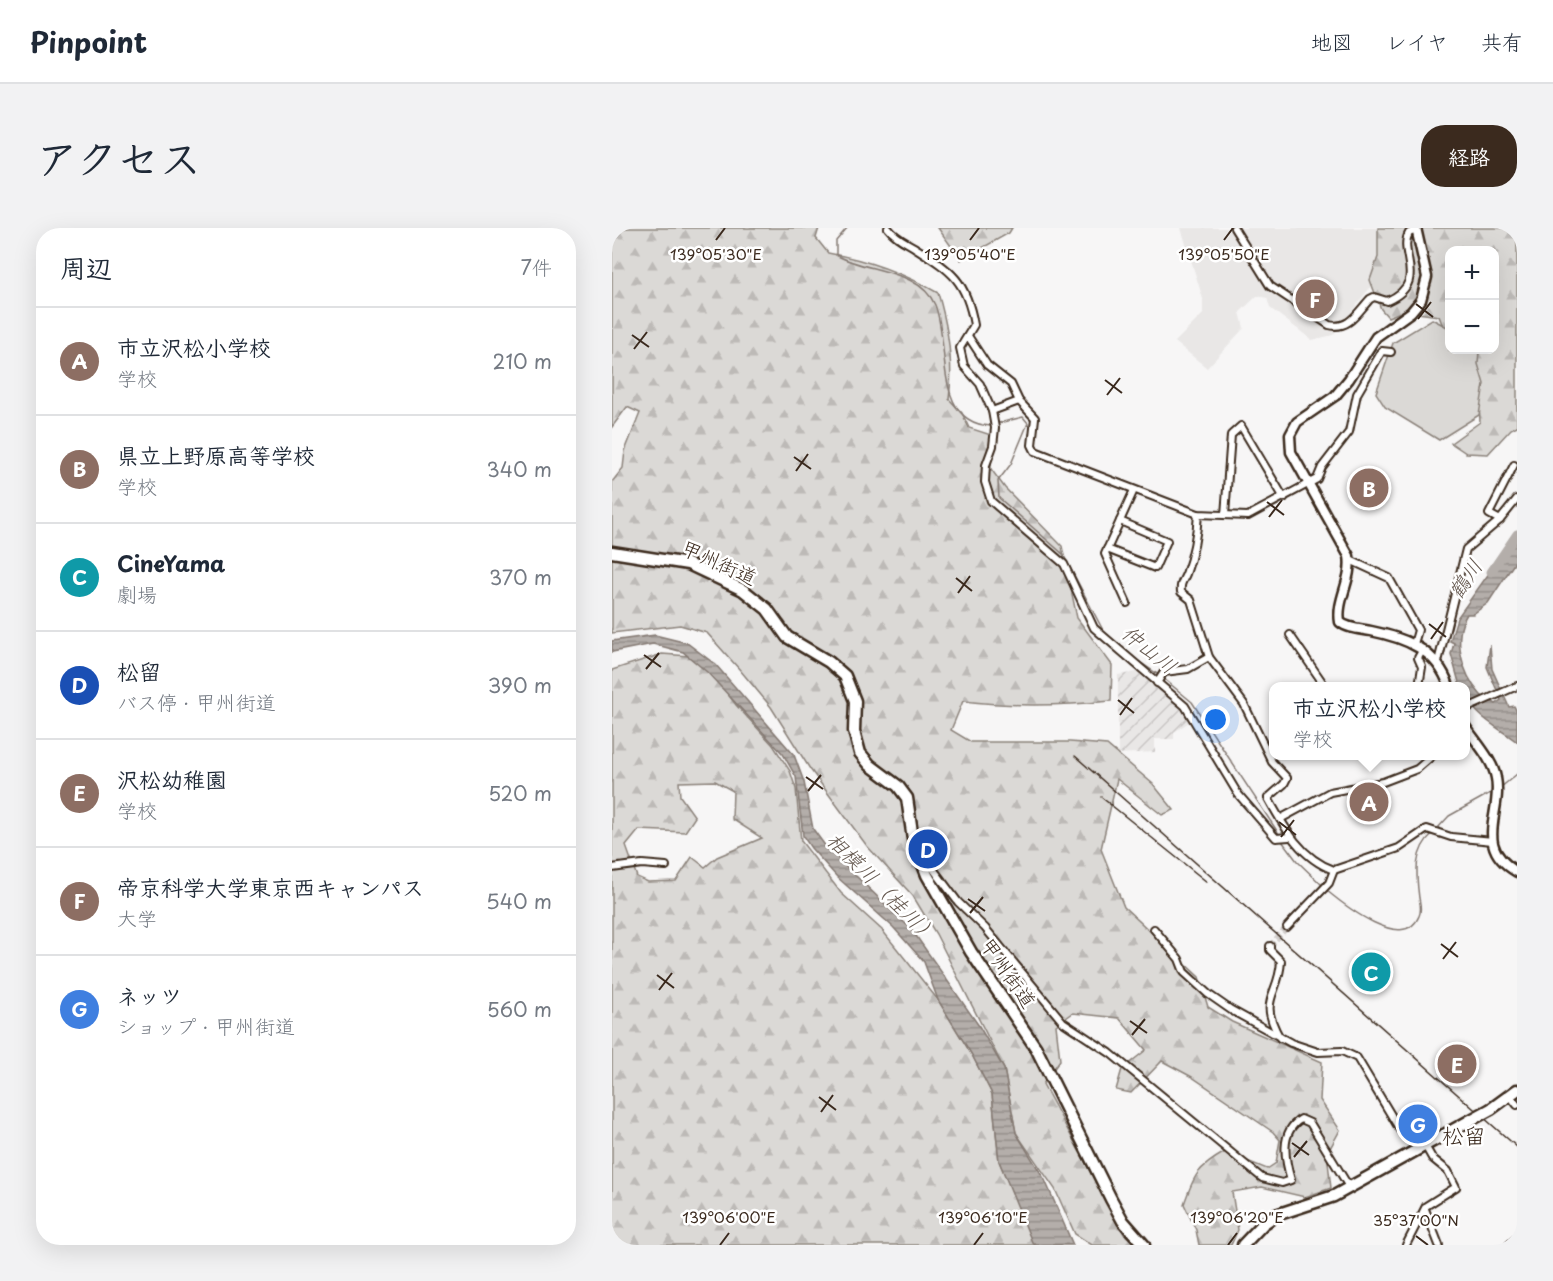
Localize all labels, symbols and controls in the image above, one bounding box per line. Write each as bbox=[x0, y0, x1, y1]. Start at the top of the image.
text: Pinpoint bbox=[30, 20, 147, 63]
text: 地図 bbox=[1311, 25, 1353, 57]
text: レイヤ bbox=[1386, 25, 1448, 57]
text: 共有 bbox=[1481, 25, 1523, 57]
text: アクセス bbox=[36, 125, 201, 188]
button: 経路 bbox=[1421, 125, 1517, 187]
text: 139°05'30"E bbox=[670, 242, 762, 265]
text: 139°05'40"E bbox=[924, 242, 1016, 265]
text: 139°05'50"E bbox=[1178, 242, 1270, 265]
map controls bbox=[1445, 246, 1499, 354]
button: + bbox=[1445, 246, 1499, 300]
text: 周辺 bbox=[60, 248, 112, 287]
text: 7件 bbox=[521, 252, 552, 282]
pin: F bbox=[1296, 276, 1334, 322]
button: − bbox=[1445, 300, 1499, 354]
text: 市立沢松小学校 bbox=[117, 330, 271, 363]
text: A bbox=[72, 346, 87, 376]
text: 210 m bbox=[493, 346, 552, 376]
text: 学校 bbox=[117, 363, 157, 393]
text: 県立上野原高等学校 bbox=[117, 438, 315, 471]
text: B bbox=[73, 454, 86, 484]
text: 340 m bbox=[487, 454, 552, 484]
pin: B bbox=[1350, 466, 1389, 510]
text: 学校 bbox=[117, 471, 157, 501]
street label: 甲州街道 bbox=[677, 532, 762, 592]
text: CineYama bbox=[117, 546, 225, 579]
water label: 鶴川 bbox=[1439, 552, 1489, 604]
text: C bbox=[72, 562, 87, 592]
text: 370 m bbox=[489, 562, 552, 592]
text: 劇場 bbox=[117, 579, 157, 609]
water label: 仲山川 bbox=[1116, 616, 1185, 681]
text: 松留 bbox=[117, 654, 161, 687]
text: D bbox=[72, 670, 87, 700]
text: 390 m bbox=[488, 670, 552, 700]
popup bbox=[1269, 682, 1470, 760]
text: バス停 · 甲州街道 bbox=[117, 687, 276, 717]
text: 市立沢松小学校 bbox=[1292, 690, 1447, 723]
your location bbox=[1201, 705, 1230, 734]
text: 学校 bbox=[1292, 723, 1332, 753]
text: 沢松幼稚園 bbox=[117, 762, 227, 795]
text: E bbox=[73, 778, 86, 808]
text: 520 m bbox=[488, 778, 552, 808]
pin: A bbox=[1350, 780, 1389, 824]
text: 学校 bbox=[117, 795, 157, 825]
water label: 相模川（桂川） bbox=[820, 823, 947, 950]
pin: D bbox=[908, 826, 948, 872]
text: 帝京科学大学東京西キャンパス bbox=[117, 870, 424, 903]
text: F bbox=[74, 886, 85, 916]
text: 540 m bbox=[486, 886, 552, 916]
text: 大学 bbox=[117, 903, 157, 933]
street label: 甲州街道 bbox=[974, 931, 1044, 1014]
pin: C bbox=[1352, 950, 1390, 994]
text: ネッツ bbox=[117, 978, 182, 1011]
text: G bbox=[71, 994, 88, 1024]
text: 560 m bbox=[487, 994, 552, 1024]
text: ショップ · 甲州街道 bbox=[117, 1011, 295, 1041]
pin: E bbox=[1438, 1042, 1476, 1086]
pin: G bbox=[1398, 1102, 1438, 1146]
district label: 松留 bbox=[1442, 1118, 1486, 1151]
text: 139°06'00"E bbox=[682, 1205, 776, 1228]
text: 139°06'10"E bbox=[938, 1205, 1028, 1228]
text: 139°06'20"E bbox=[1190, 1205, 1284, 1228]
text: 35°37'00"N bbox=[1373, 1208, 1459, 1231]

